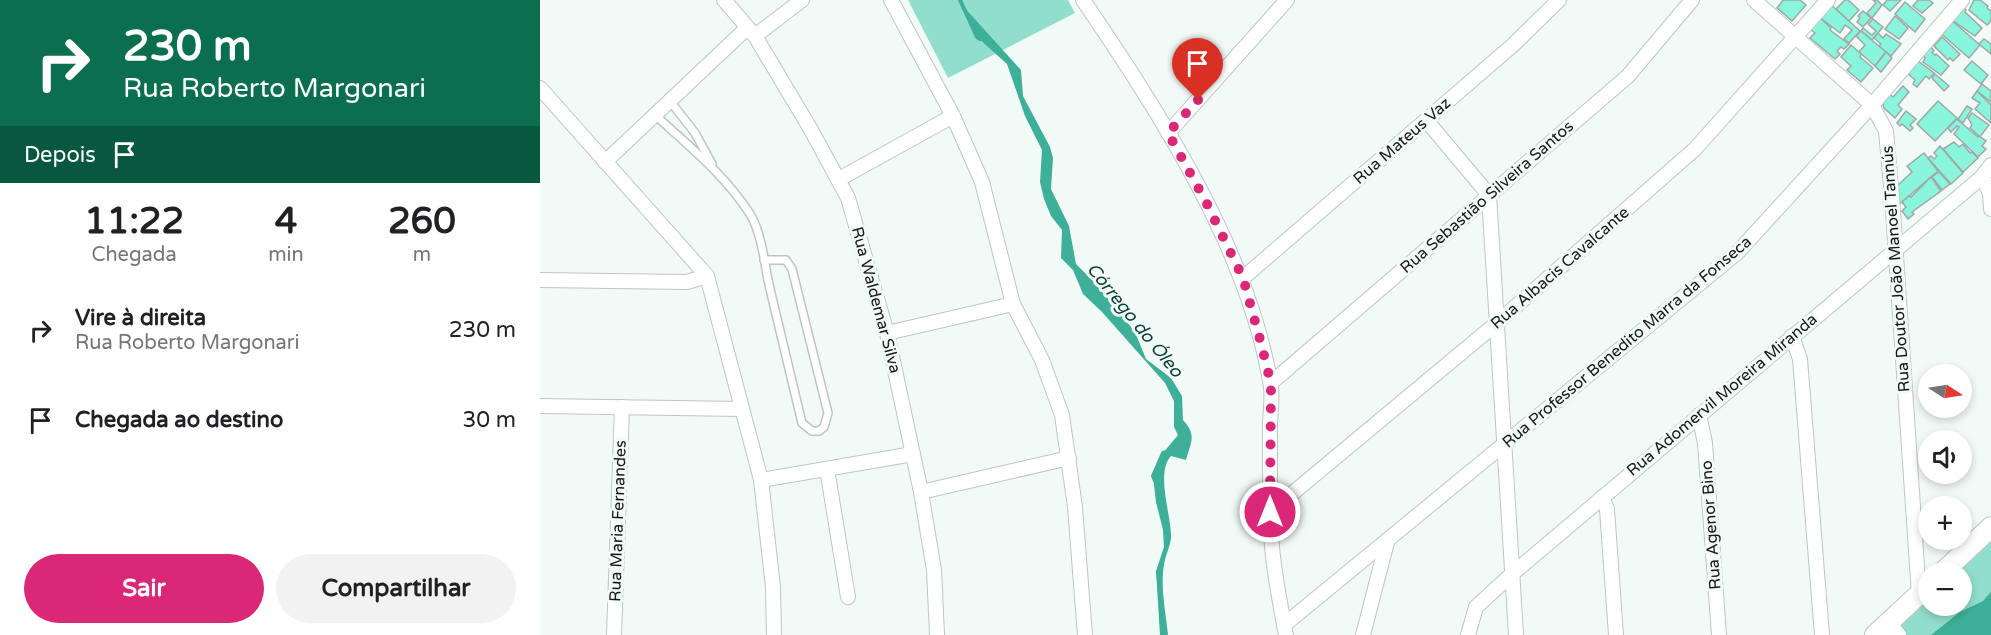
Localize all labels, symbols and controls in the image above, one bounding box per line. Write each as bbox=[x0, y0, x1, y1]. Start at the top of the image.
text: 230 m bbox=[123, 21, 252, 72]
icon: right bbox=[24, 24, 102, 102]
pin bbox=[1172, 38, 1223, 100]
icon: arrive bbox=[1181, 47, 1214, 80]
text: Rua Roberto Margonari bbox=[123, 72, 426, 105]
street label: Rua Mateus Vaz bbox=[1349, 93, 1455, 189]
street label: Rua Sebastião Silveira Santos bbox=[1396, 116, 1578, 278]
icon: arrive bbox=[108, 138, 141, 171]
text: Depois bbox=[24, 142, 96, 168]
street label: Rua Doutor João Manoel Tannús bbox=[1877, 145, 1915, 393]
text: 11:22 bbox=[84, 200, 184, 243]
text: 4 bbox=[275, 200, 297, 243]
text: 260 bbox=[388, 200, 456, 243]
street label: Rua Albacis Cavalcante bbox=[1487, 202, 1633, 334]
street label: Rua Waldemar Silva bbox=[847, 224, 905, 376]
street label: Rua Professor Benedito Marra da Fonseca bbox=[1498, 232, 1756, 452]
text: Chegada bbox=[92, 243, 177, 267]
text: min bbox=[268, 243, 304, 267]
text: m bbox=[413, 243, 431, 267]
water label: Córrego do Óleo bbox=[1082, 258, 1189, 382]
text: Vire à direita bbox=[75, 305, 206, 331]
street label: Rua Adomervil Moreira Miranda bbox=[1623, 309, 1821, 481]
icon: right bbox=[24, 314, 57, 347]
text: 230 m bbox=[449, 317, 516, 343]
text: Rua Roberto Margonari bbox=[75, 331, 299, 355]
north arrow bbox=[1918, 364, 1972, 418]
map controls bbox=[1918, 364, 1972, 616]
icon: arrive bbox=[24, 404, 57, 437]
text: Chegada ao destino bbox=[75, 407, 283, 433]
text: 30 m bbox=[462, 407, 516, 433]
button: sound bbox=[1918, 430, 1972, 484]
street label: Rua Maria Fernandes bbox=[605, 440, 631, 602]
street label: Rua Agenor Bino bbox=[1697, 460, 1725, 590]
position arrow bbox=[1238, 480, 1302, 544]
button: + bbox=[1918, 496, 1972, 550]
button: Sair bbox=[24, 554, 264, 623]
button: Compartilhar bbox=[276, 554, 516, 623]
button: − bbox=[1918, 562, 1972, 616]

